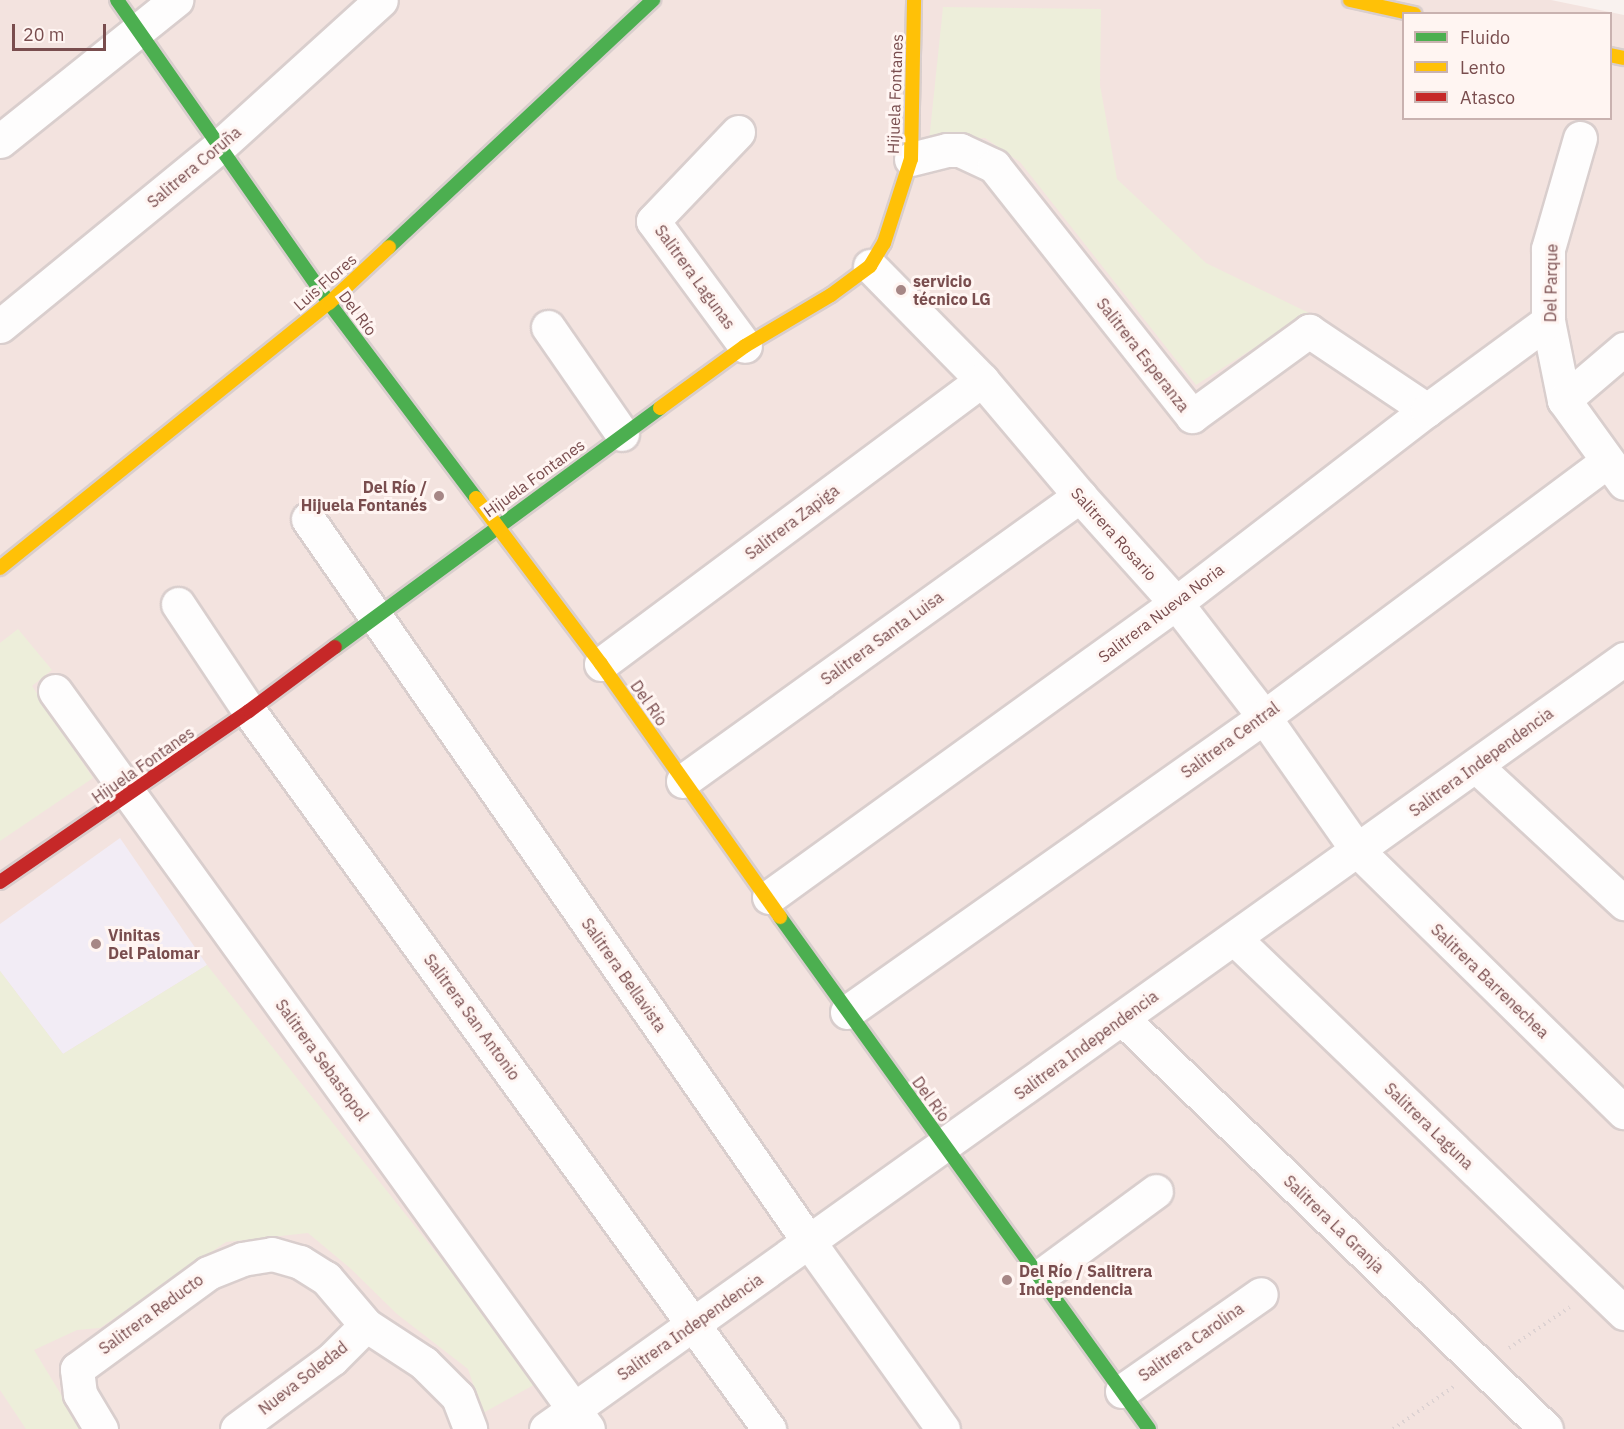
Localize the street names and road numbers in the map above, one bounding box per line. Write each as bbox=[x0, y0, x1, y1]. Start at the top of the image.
street label: Hijuela Fontanes bbox=[883, 34, 907, 154]
street label: Salitrera Coruña bbox=[143, 122, 245, 212]
street label: Salitrera Lagunas bbox=[651, 221, 739, 333]
street label: Del Parque bbox=[1541, 244, 1561, 322]
street label: Luis Flores bbox=[290, 249, 360, 315]
street label: Del Río bbox=[335, 287, 381, 339]
street label: Salitrera Esperanza bbox=[1093, 294, 1193, 416]
street label: Hijuela Fontanes bbox=[480, 435, 588, 521]
street label: Salitrera Zapiga bbox=[741, 480, 843, 564]
street label: Salitrera Rosario bbox=[1067, 483, 1161, 585]
street label: Salitrera Nueva Noria bbox=[1094, 560, 1228, 666]
street label: Salitrera Santa Luisa bbox=[817, 587, 947, 689]
street label: Del Río bbox=[627, 677, 671, 729]
street label: Salitrera Central bbox=[1177, 698, 1283, 782]
street label: Salitrera Independencia bbox=[1405, 703, 1557, 821]
street label: Hijuela Fontanes bbox=[88, 723, 198, 807]
street label: Salitrera Bellavista bbox=[578, 914, 670, 1036]
street label: Salitrera Barrenechea bbox=[1427, 920, 1553, 1042]
street label: Salitrera San Antonio bbox=[420, 950, 524, 1084]
street label: Salitrera Independencia bbox=[1010, 986, 1162, 1104]
street label: Salitrera Sebastopol bbox=[272, 996, 372, 1124]
street label: Del Río bbox=[908, 1073, 954, 1125]
street label: Salitrera Laguna bbox=[1381, 1079, 1477, 1173]
street label: Salitrera La Granja bbox=[1280, 1171, 1388, 1277]
street label: Salitrera Reducto bbox=[95, 1270, 207, 1358]
street label: Salitrera Independencia bbox=[614, 1270, 766, 1384]
street label: Salitrera Carolina bbox=[1135, 1299, 1247, 1385]
street label: Nueva Soledad bbox=[255, 1337, 351, 1419]

